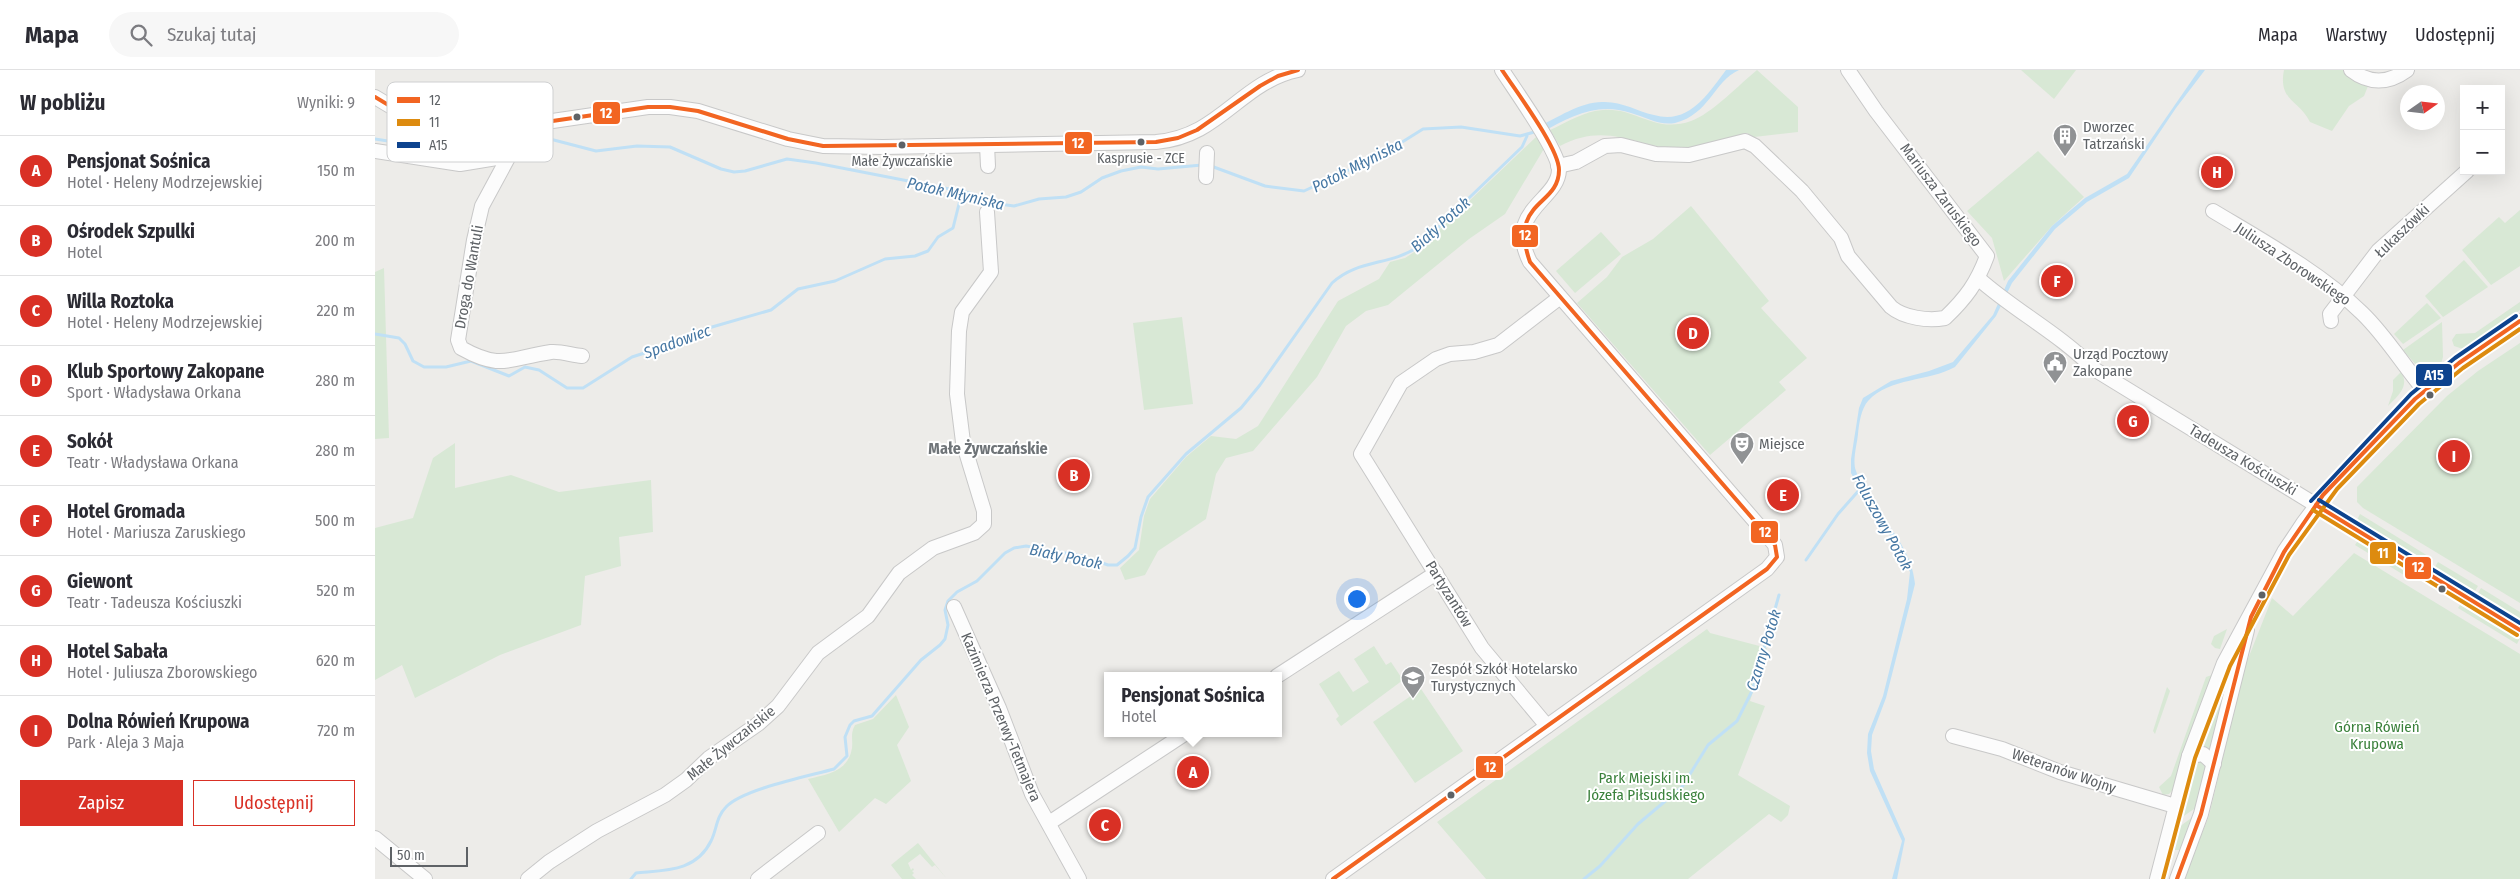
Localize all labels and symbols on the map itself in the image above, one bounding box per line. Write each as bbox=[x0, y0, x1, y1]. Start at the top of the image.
legend bbox=[387, 82, 553, 162]
north arrow bbox=[2400, 85, 2445, 130]
text: 12 bbox=[429, 92, 441, 109]
line badge: 12 bbox=[592, 101, 621, 125]
text: 12 bbox=[600, 105, 613, 122]
unlabelled marker bbox=[572, 112, 582, 122]
text: 11 bbox=[429, 114, 440, 131]
place label: Dworzec Tatrzański bbox=[2083, 118, 2145, 153]
building icon: Dworzec Tatrzański bbox=[2052, 123, 2078, 157]
line badge: 12 bbox=[1064, 131, 1093, 155]
water label: Potok Młyniska bbox=[1309, 134, 1406, 196]
text: 12 bbox=[1072, 135, 1085, 152]
text: A15 bbox=[429, 137, 448, 154]
marker: Kasprusie - ZCE bbox=[1136, 137, 1146, 147]
marker: Małe Żywczańskie bbox=[897, 140, 907, 150]
street label: Mariusza Zaruskiego bbox=[1896, 140, 1986, 250]
place label: Kasprusie - ZCE bbox=[1097, 150, 1185, 167]
place label: Małe Żywczańskie bbox=[851, 153, 953, 170]
pin: H bbox=[2201, 153, 2233, 191]
water label: Potok Młyniska bbox=[905, 173, 1006, 214]
water label: Biały Potok bbox=[1407, 193, 1474, 256]
street label: Łukaszówki bbox=[2371, 200, 2433, 262]
street label: Juliusza Zborowskiego bbox=[2232, 219, 2354, 309]
street label: Droga do Wantuli bbox=[451, 224, 487, 330]
line badge: 12 bbox=[1511, 224, 1539, 248]
text: 12 bbox=[1519, 227, 1532, 244]
pin: F bbox=[2041, 262, 2073, 300]
pin: D bbox=[1677, 314, 1709, 352]
water label: Spadowiec bbox=[640, 320, 714, 363]
place label: Urząd Pocztowy Zakopane bbox=[2073, 345, 2169, 380]
public building icon: Urząd Pocztowy Zakopane bbox=[2042, 350, 2068, 384]
line badge: A15 bbox=[2415, 363, 2453, 387]
text: A15 bbox=[2423, 367, 2444, 384]
unlabelled marker bbox=[2425, 390, 2435, 400]
pin: G bbox=[2117, 402, 2149, 440]
street label: Tadeusza Kościuszki bbox=[2186, 421, 2300, 499]
theatre icon: Miejsce bbox=[1729, 431, 1755, 465]
place label: Miejsce bbox=[1759, 435, 1805, 453]
pin: I bbox=[2438, 437, 2470, 475]
district label: Małe Żywczańskie bbox=[928, 439, 1048, 458]
pin: B bbox=[1058, 456, 1090, 494]
water label: Foluszowy Potok bbox=[1848, 471, 1917, 574]
pin: E bbox=[1767, 476, 1799, 514]
line badge: 12 bbox=[1750, 520, 1779, 544]
text: 12 bbox=[1759, 524, 1772, 541]
water label: Biały Potok bbox=[1028, 540, 1104, 573]
line badge: 11 bbox=[2369, 541, 2397, 565]
text: 11 bbox=[2377, 545, 2389, 562]
line badge: 12 bbox=[2404, 556, 2432, 580]
street label: Partyzantów bbox=[1422, 558, 1476, 631]
text: 12 bbox=[2412, 559, 2425, 576]
unlabelled marker bbox=[2437, 584, 2447, 594]
your location bbox=[1344, 586, 1370, 612]
unlabelled marker bbox=[2257, 590, 2267, 600]
water label: Czarny Potok bbox=[1742, 607, 1785, 693]
street label: Kazimierza Przerwy-Tetmajera bbox=[957, 630, 1045, 804]
place label: Zespół Szkół Hotelarsko Turystycznych bbox=[1431, 660, 1578, 695]
school or university icon: Zespół Szkół Hotelarsko Turystycznych bbox=[1400, 665, 1426, 699]
street label: Małe Żywczańskie bbox=[683, 702, 779, 784]
park label: Górna Rówień Krupowa bbox=[2334, 718, 2420, 753]
street label: Weteranów Wojny bbox=[2009, 745, 2119, 797]
pin: A bbox=[1177, 753, 1209, 791]
line badge: 12 bbox=[1475, 755, 1504, 779]
text: 12 bbox=[1484, 759, 1497, 776]
park label: Park Miejski im. Józefa Piłsudskiego bbox=[1587, 769, 1705, 804]
unlabelled marker bbox=[1446, 790, 1456, 800]
pin: C bbox=[1089, 806, 1121, 844]
scale bar bbox=[390, 844, 467, 867]

